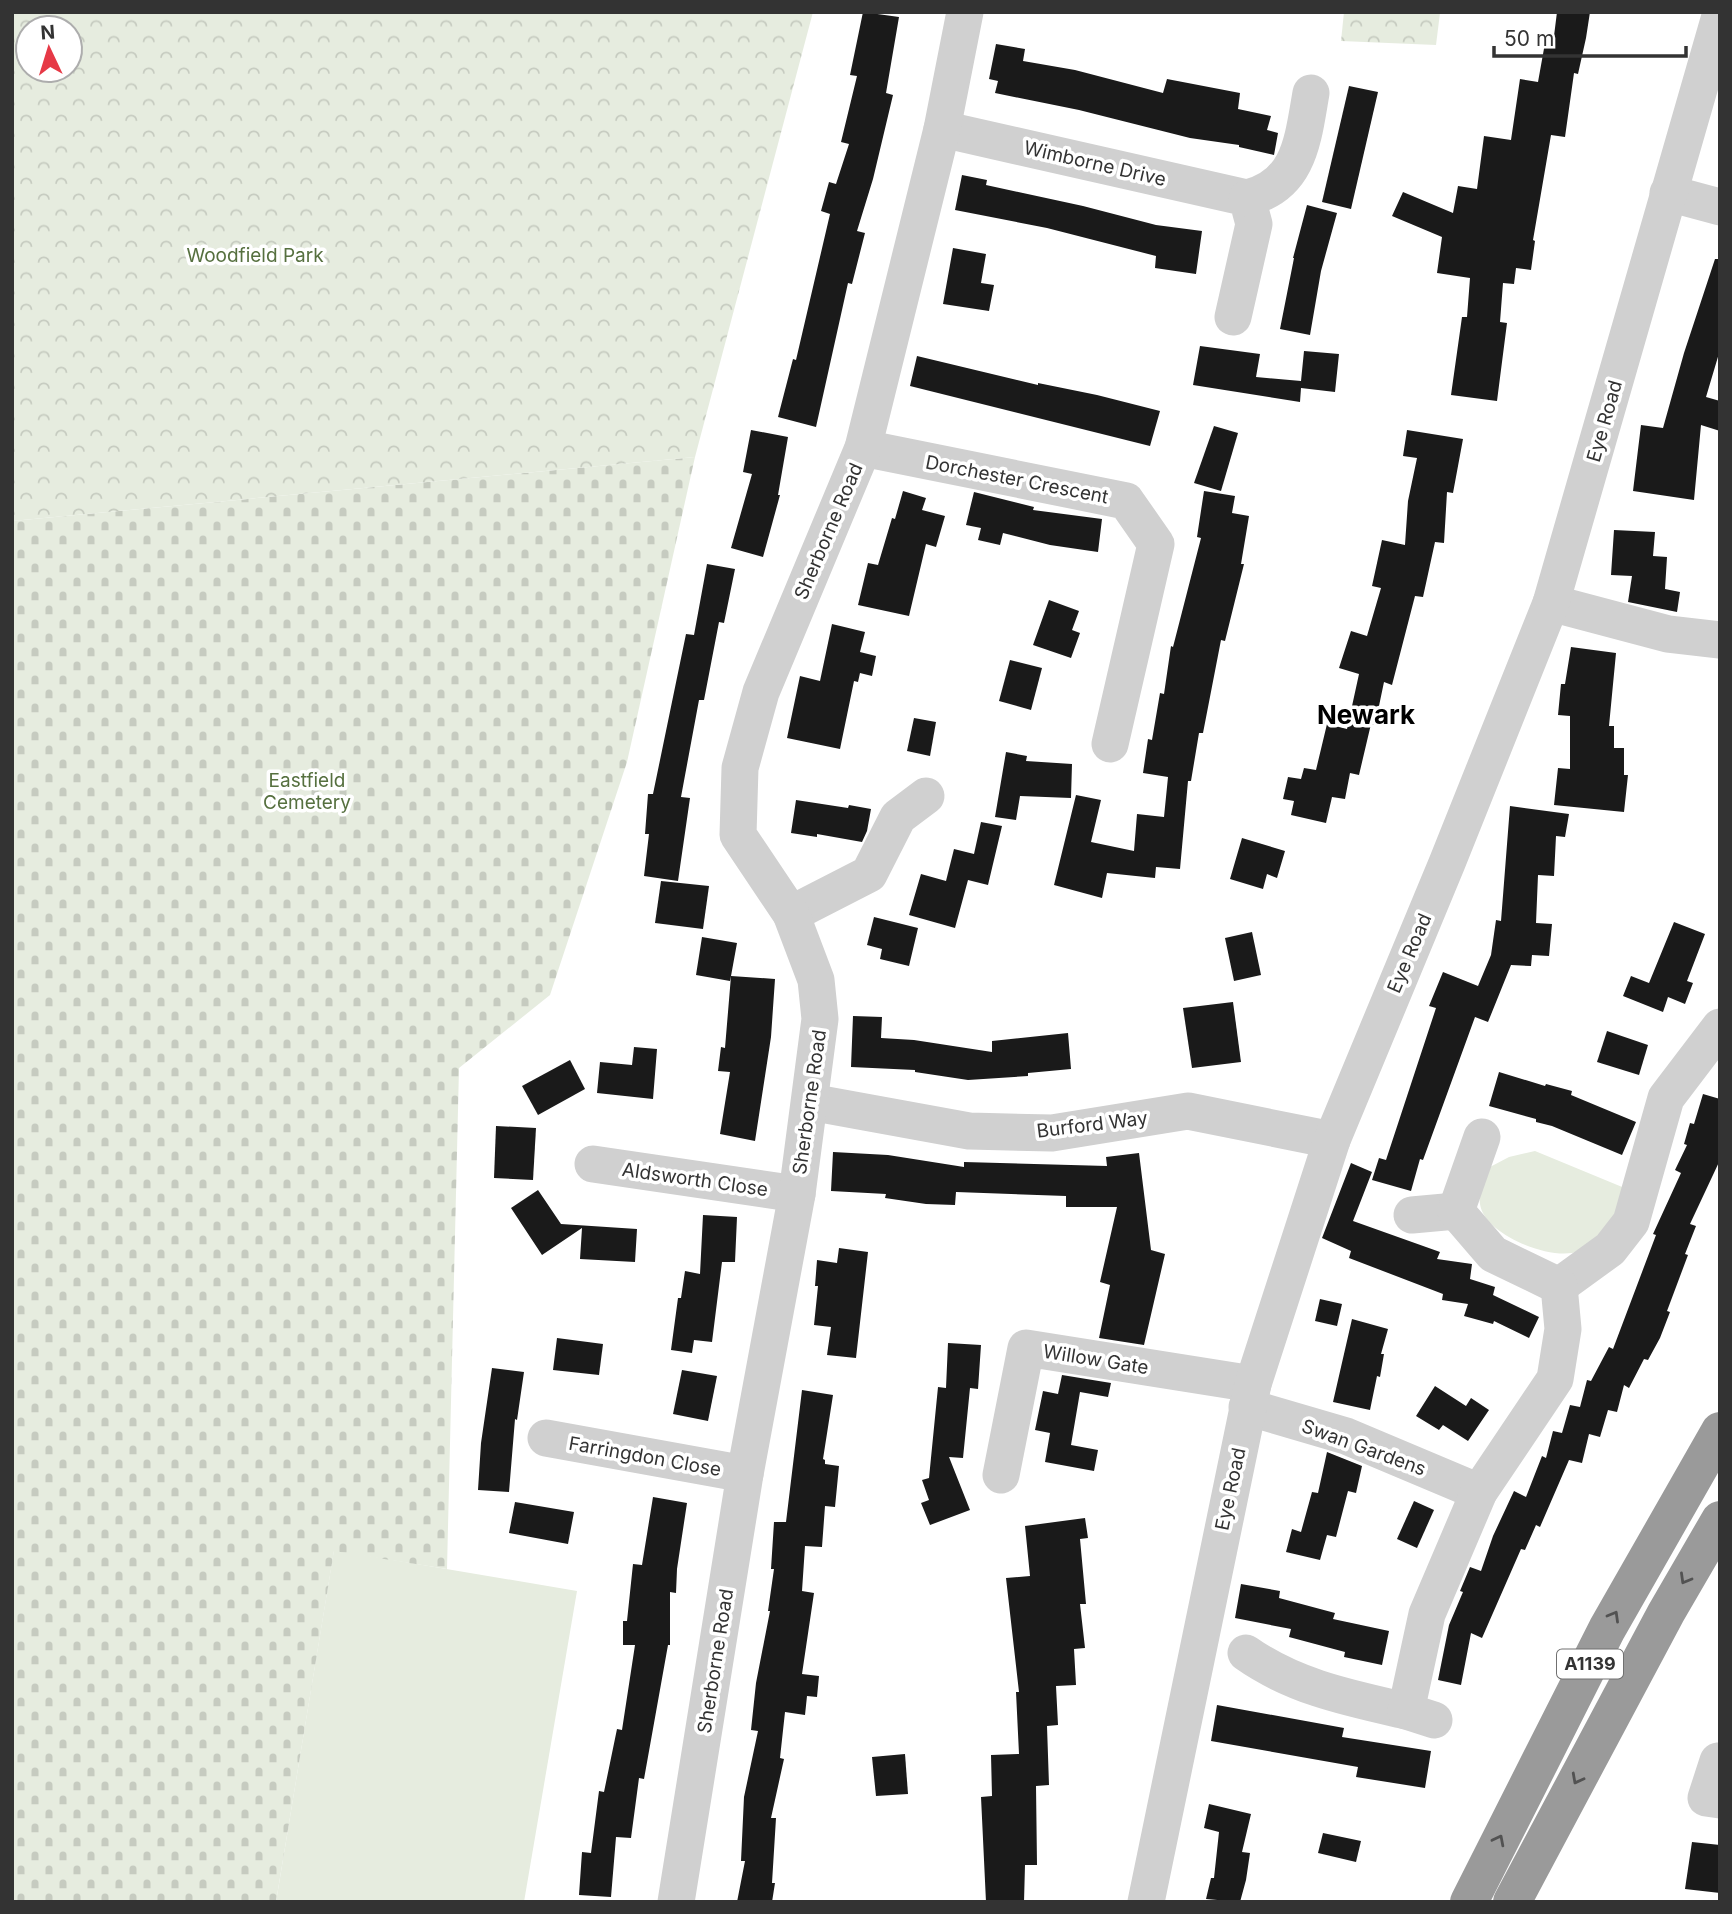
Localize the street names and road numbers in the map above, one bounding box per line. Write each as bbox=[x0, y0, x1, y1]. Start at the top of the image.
street label: Wimborne Drive bbox=[1022, 136, 1168, 191]
street label: Eye Road bbox=[1582, 378, 1627, 465]
street label: Dorchester Crescent bbox=[923, 450, 1110, 509]
street label: Sherborne Road bbox=[789, 460, 868, 603]
street label: Eye Road bbox=[1382, 910, 1436, 996]
street label: Sherborne Road bbox=[788, 1028, 831, 1176]
street label: Burford Way bbox=[1035, 1106, 1149, 1143]
street label: Aldsworth Close bbox=[620, 1158, 769, 1201]
street label: Willow Gate bbox=[1042, 1340, 1150, 1379]
street label: Swan Gardens bbox=[1299, 1414, 1429, 1481]
street label: Farringdon Close bbox=[567, 1432, 723, 1481]
street label: Eye Road bbox=[1211, 1446, 1250, 1533]
street label: Sherborne Road bbox=[693, 1587, 738, 1735]
road number: A1139 bbox=[1557, 1650, 1623, 1679]

